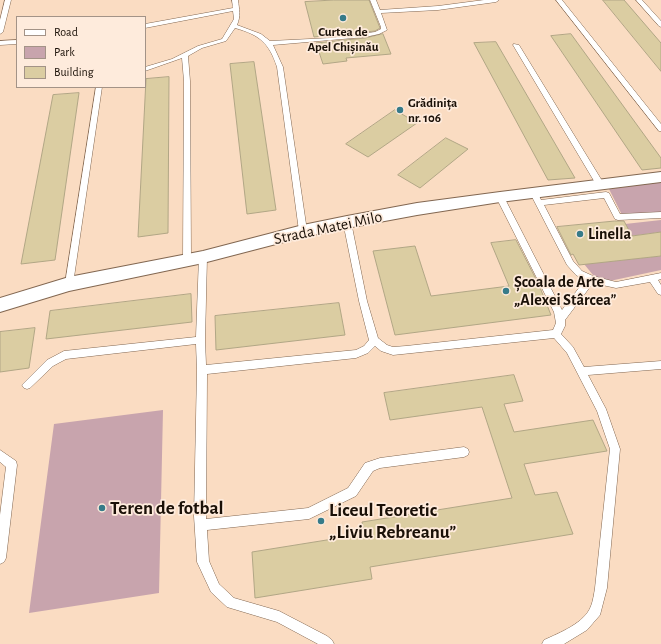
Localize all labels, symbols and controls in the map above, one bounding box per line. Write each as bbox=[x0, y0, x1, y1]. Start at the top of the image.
marker: Curtea de Apel Chișinău bbox=[338, 13, 348, 23]
legend bbox=[16, 16, 146, 88]
place label: Curtea de Apel Chișinău bbox=[307, 24, 379, 55]
text: Road bbox=[54, 26, 78, 38]
text: Park bbox=[54, 46, 75, 58]
text: Building bbox=[54, 66, 94, 78]
place label: Grădinița nr. 106 bbox=[408, 95, 457, 126]
marker: Grădinița nr. 106 bbox=[395, 105, 405, 115]
street label: Strada Matei Milo bbox=[272, 207, 384, 249]
place label: Linella bbox=[588, 224, 631, 244]
marker: Linella bbox=[575, 229, 585, 239]
place label: Școala de Arte „Alexei Stârcea” bbox=[514, 272, 616, 310]
marker: Școala de Arte „Alexei Stârcea” bbox=[501, 286, 511, 296]
place label: Teren de fotbal bbox=[110, 497, 224, 519]
place label: Liceul Teoretic „Liviu Rebreanu” bbox=[329, 499, 456, 543]
marker: Teren de fotbal bbox=[97, 503, 107, 513]
marker: Liceul Teoretic „Liviu Rebreanu” bbox=[316, 516, 326, 526]

